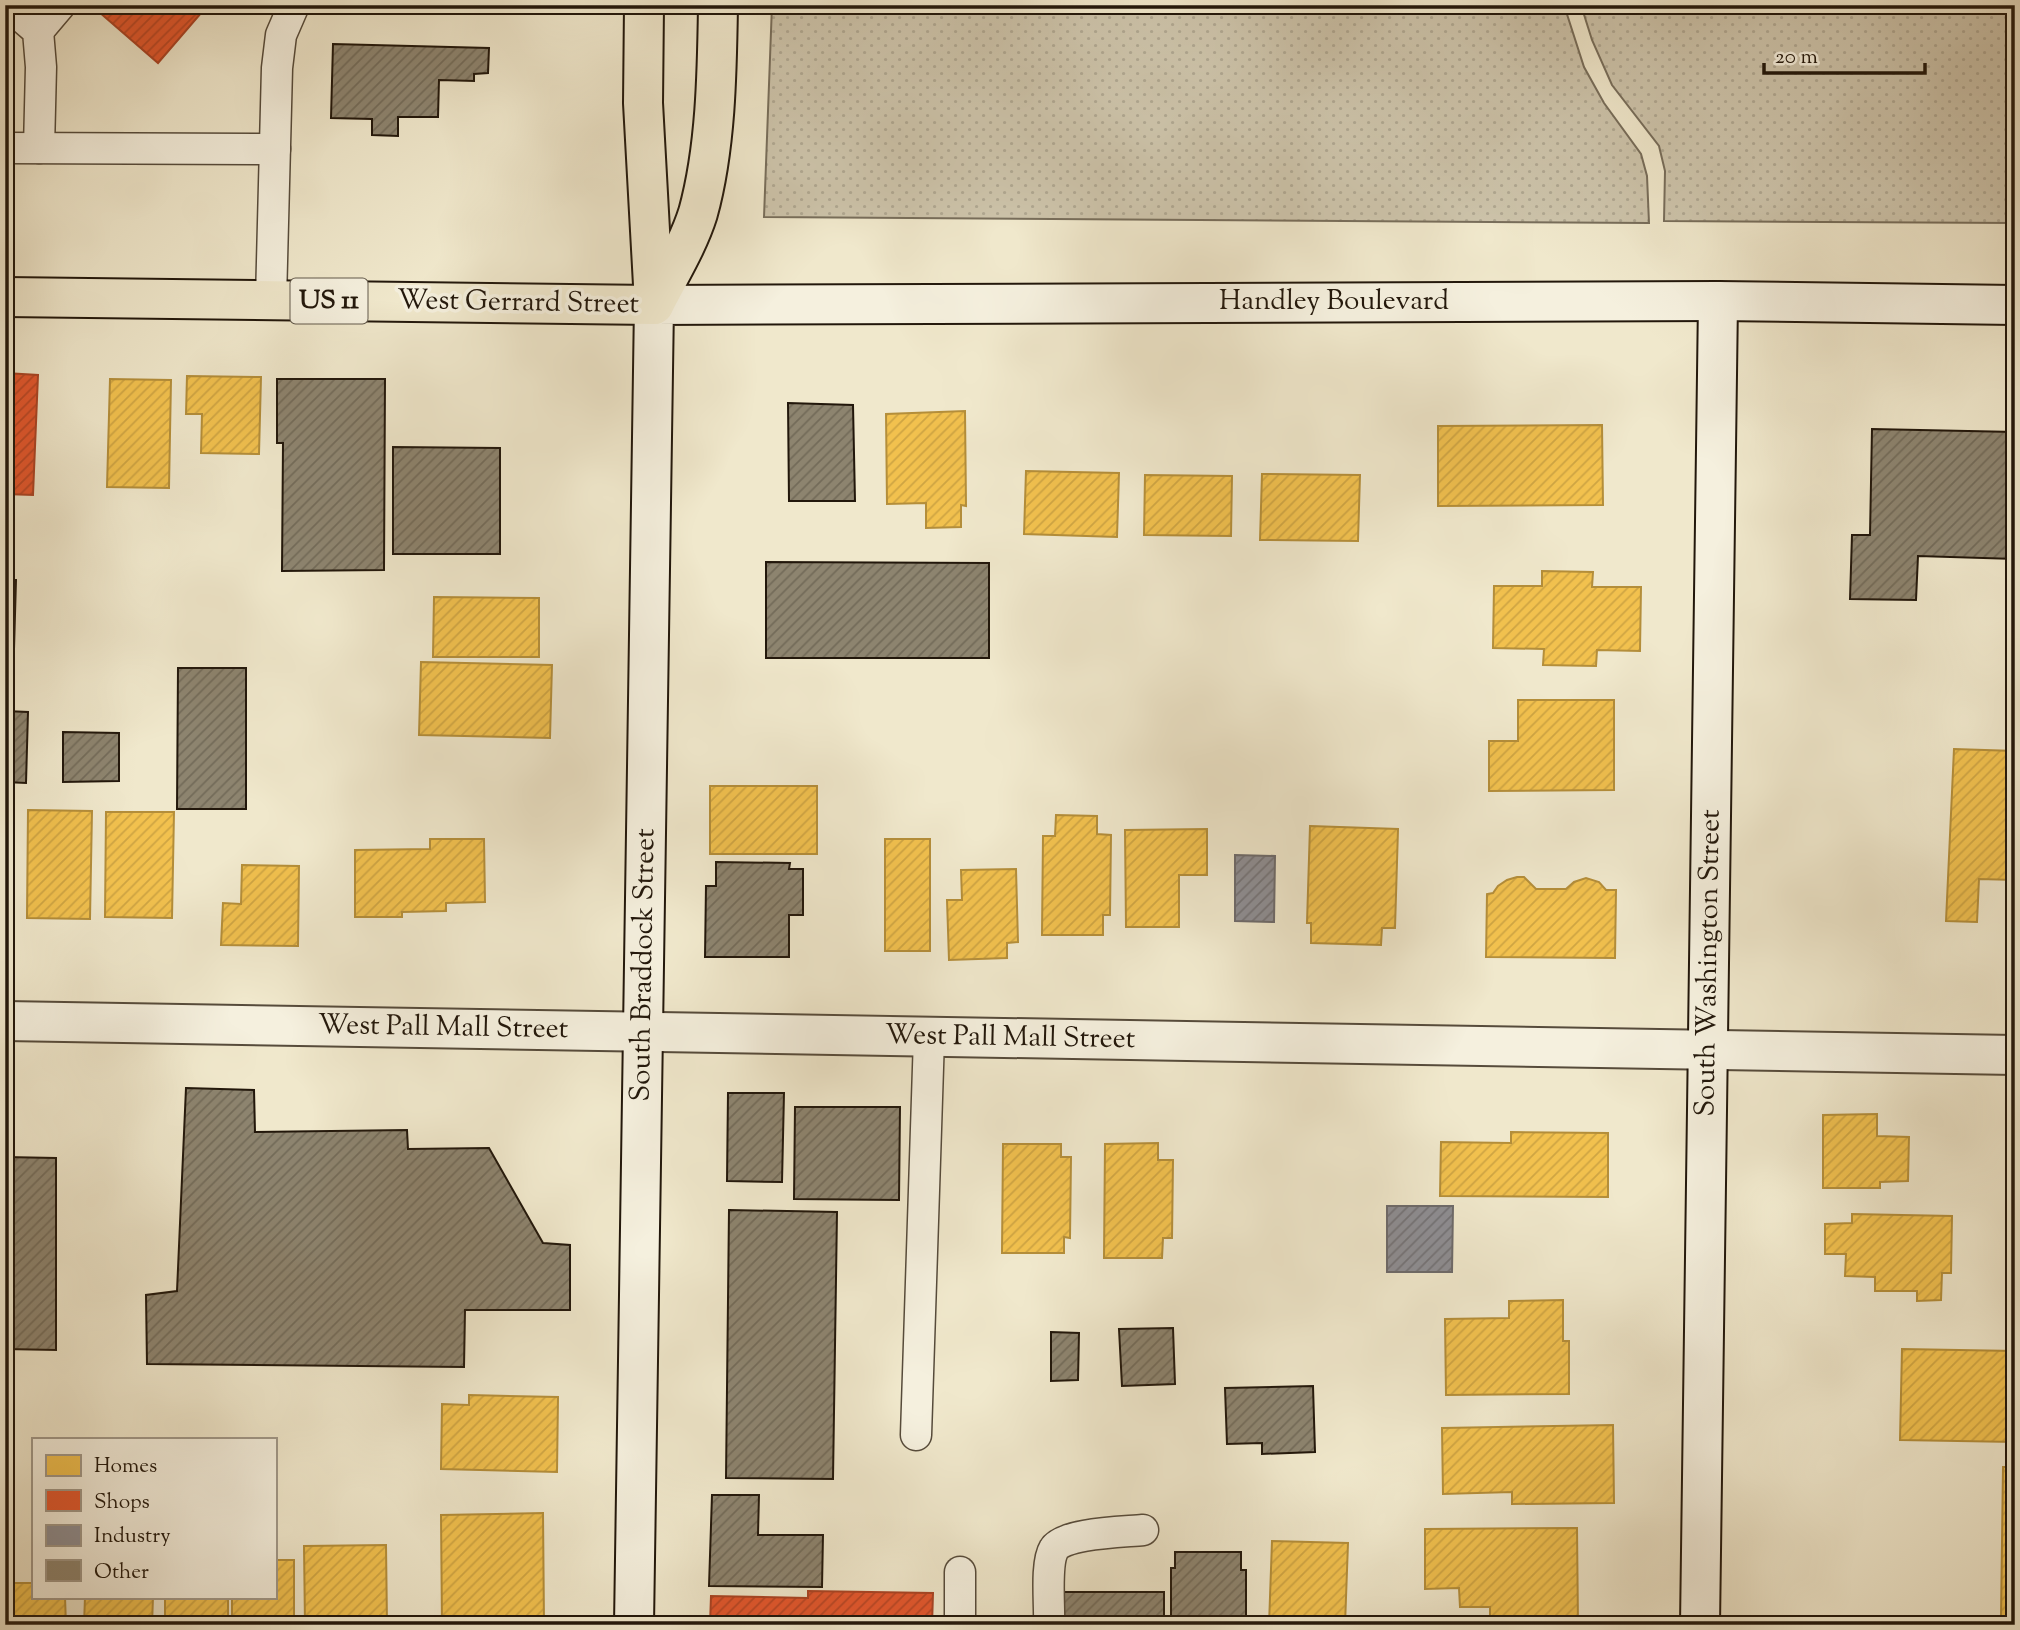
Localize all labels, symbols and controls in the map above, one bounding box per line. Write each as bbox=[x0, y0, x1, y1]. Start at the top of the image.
scale bar bbox=[1764, 32, 1926, 76]
text: 20 m bbox=[1775, 43, 1818, 73]
road number: US 11 bbox=[290, 278, 368, 324]
street label: West Gerrard Street bbox=[397, 281, 640, 325]
street label: Handley Boulevard bbox=[1219, 282, 1449, 322]
street label: South Washington Street bbox=[1686, 809, 1732, 1117]
street label: South Braddock Street bbox=[622, 828, 666, 1102]
street label: West Pall Mall Street bbox=[317, 1006, 569, 1050]
street label: West Pall Mall Street bbox=[884, 1016, 1136, 1060]
legend bbox=[32, 1438, 276, 1598]
text: Homes bbox=[94, 1452, 157, 1482]
text: Shops bbox=[94, 1488, 150, 1518]
text: Industry bbox=[94, 1522, 171, 1552]
text: Other bbox=[94, 1558, 149, 1588]

